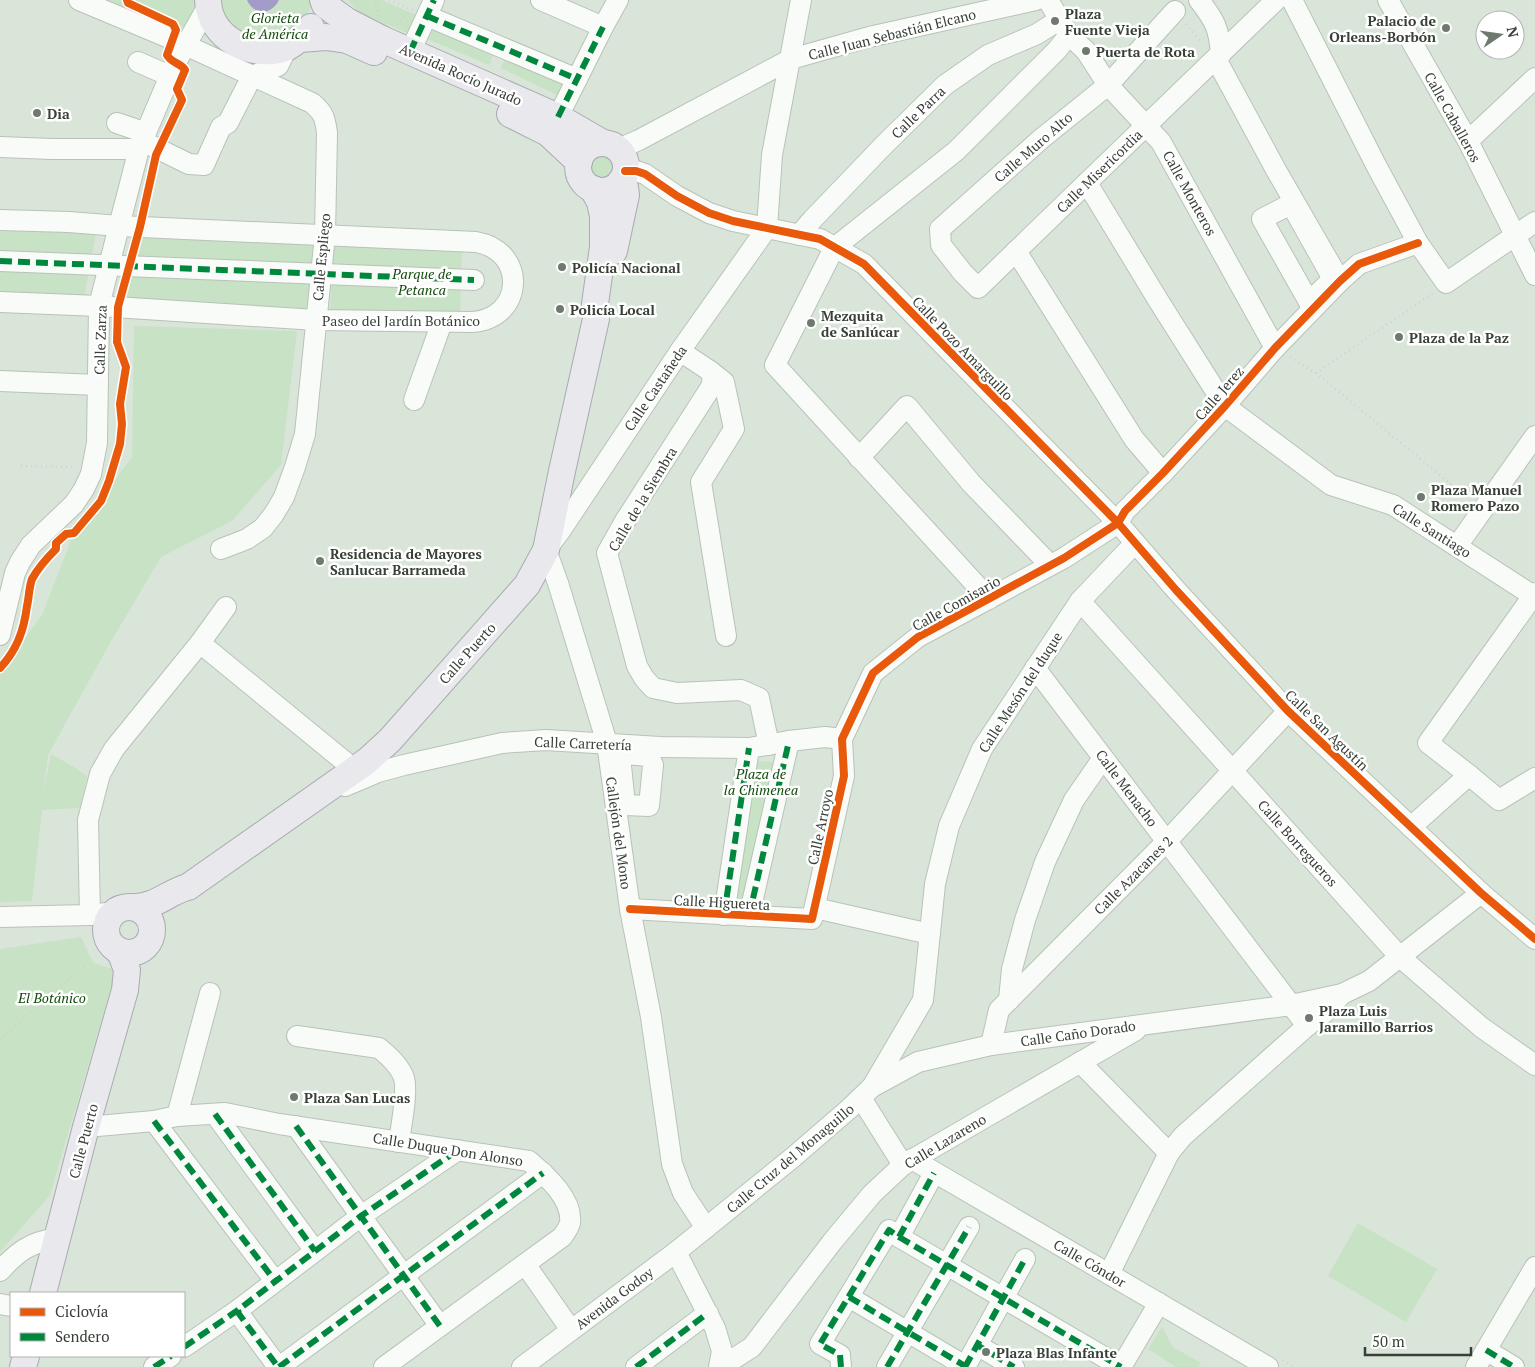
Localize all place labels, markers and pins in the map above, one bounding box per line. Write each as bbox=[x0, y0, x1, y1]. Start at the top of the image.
place label: Plaza Fuente Vieja bbox=[1065, 4, 1150, 39]
place label: Palacio de Orleans-Borbón bbox=[1329, 11, 1436, 46]
marker: Plaza Fuente Vieja bbox=[1049, 15, 1061, 27]
marker: Palacio de Orleans-Borbón bbox=[1440, 22, 1452, 34]
place label: Puerta de Rota bbox=[1096, 42, 1195, 61]
marker: Puerta de Rota bbox=[1080, 45, 1092, 57]
place label: Dia bbox=[47, 104, 70, 123]
marker: Dia bbox=[31, 107, 43, 119]
place label: Policía Nacional bbox=[572, 258, 681, 277]
marker: Policía Nacional bbox=[556, 261, 568, 273]
place label: Policía Local bbox=[570, 300, 655, 319]
marker: Policía Local bbox=[554, 303, 566, 315]
place label: Mezquita de Sanlúcar bbox=[821, 306, 899, 341]
marker: Mezquita de Sanlúcar bbox=[805, 317, 817, 329]
place label: Plaza de la Paz bbox=[1409, 328, 1509, 347]
marker: Plaza de la Paz bbox=[1393, 331, 1405, 343]
place label: Plaza Manuel Romero Pazo bbox=[1431, 480, 1522, 515]
marker: Plaza Manuel Romero Pazo bbox=[1415, 491, 1427, 503]
place label: Residencia de Mayores Sanlucar Barrameda bbox=[330, 544, 482, 579]
marker: Residencia de Mayores Sanlucar Barrameda bbox=[314, 555, 326, 567]
place label: Plaza Luis Jaramillo Barrios bbox=[1319, 1001, 1433, 1036]
marker: Plaza Luis Jaramillo Barrios bbox=[1303, 1012, 1315, 1024]
place label: Plaza San Lucas bbox=[304, 1088, 410, 1107]
marker: Plaza San Lucas bbox=[288, 1091, 300, 1103]
place label: Plaza Blas Infante bbox=[996, 1343, 1118, 1362]
marker: Plaza Blas Infante bbox=[980, 1346, 992, 1358]

